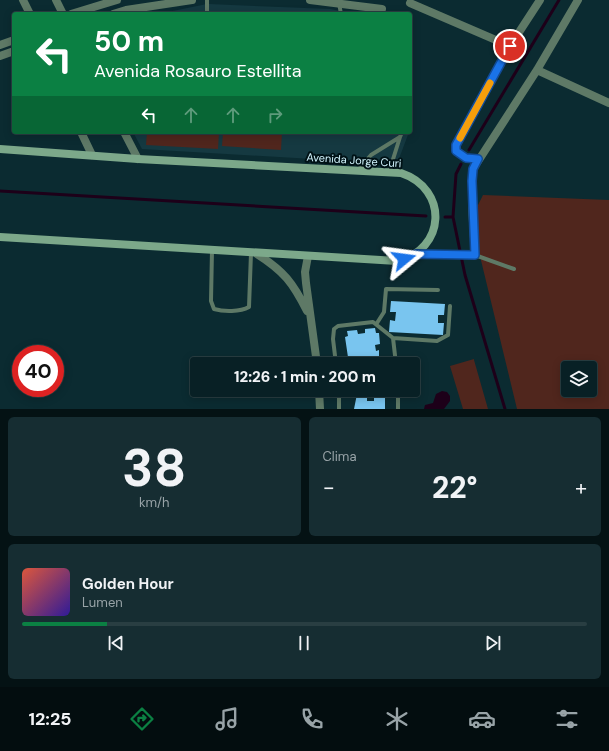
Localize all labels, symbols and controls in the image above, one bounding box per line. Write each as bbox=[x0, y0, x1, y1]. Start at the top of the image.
text: 50 m bbox=[94, 23, 164, 60]
icon: left bbox=[28, 28, 80, 80]
pin bbox=[493, 29, 527, 63]
icon: arrive bbox=[499, 35, 521, 57]
text: Avenida Rosauro Estellita bbox=[94, 59, 302, 83]
icon: left bbox=[138, 104, 160, 126]
icon: ahead bbox=[180, 104, 202, 126]
icon: ahead bbox=[222, 104, 244, 126]
icon: right bbox=[264, 104, 286, 126]
street label: Avenida Jorge Curi bbox=[306, 150, 402, 170]
position arrow bbox=[383, 238, 425, 280]
speed limit sign: 40 bbox=[12, 345, 64, 397]
map controls bbox=[561, 361, 597, 397]
button: layers bbox=[561, 361, 597, 397]
text: 12:26 · 1 min · 200 m bbox=[234, 367, 376, 387]
text: 38 bbox=[122, 434, 186, 502]
text: Clima bbox=[323, 448, 357, 465]
text: 22° bbox=[432, 468, 478, 507]
text: − bbox=[323, 473, 335, 502]
text: + bbox=[575, 473, 587, 502]
text: km/h bbox=[139, 494, 170, 511]
text: Golden Hour bbox=[82, 574, 174, 594]
text: Lumen bbox=[82, 594, 123, 611]
icon: previous bbox=[105, 632, 127, 654]
icon: pause bbox=[293, 632, 315, 654]
icon: next bbox=[482, 632, 504, 654]
icon: directions bbox=[128, 705, 156, 733]
icon: music bbox=[213, 705, 241, 733]
icon: phone bbox=[298, 705, 326, 733]
icon: climate bbox=[383, 705, 411, 733]
icon: car bbox=[468, 705, 496, 733]
icon: filters bbox=[553, 705, 581, 733]
text: 12:25 bbox=[28, 707, 72, 731]

